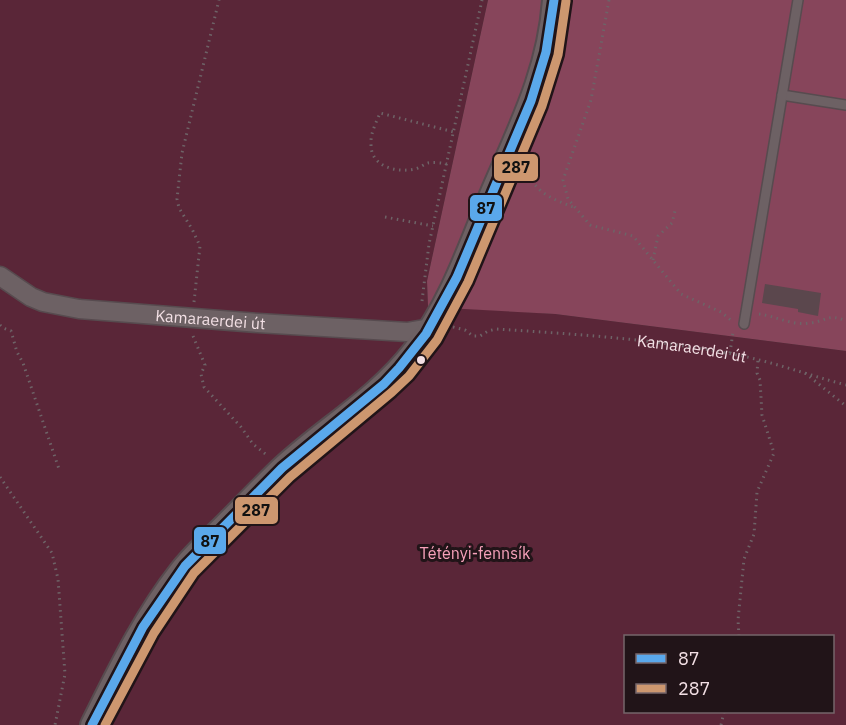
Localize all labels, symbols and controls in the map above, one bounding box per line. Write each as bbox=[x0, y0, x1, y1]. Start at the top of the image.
line badge: 287 bbox=[493, 153, 539, 182]
text: 287 bbox=[502, 157, 530, 177]
line badge: 87 bbox=[469, 194, 503, 222]
text: 87 bbox=[476, 198, 496, 218]
street label: Kamaraerdei út bbox=[155, 305, 266, 333]
street label: Kamaraerdei út bbox=[636, 330, 749, 367]
unlabelled marker bbox=[415, 354, 427, 366]
line badge: 287 bbox=[234, 496, 279, 525]
text: 287 bbox=[242, 500, 270, 520]
line badge: 87 bbox=[193, 526, 227, 555]
text: 87 bbox=[200, 531, 220, 551]
park label: Tétényi-fennsík bbox=[420, 543, 531, 563]
legend bbox=[624, 635, 834, 713]
text: 87 bbox=[678, 647, 700, 670]
text: 287 bbox=[678, 677, 710, 700]

